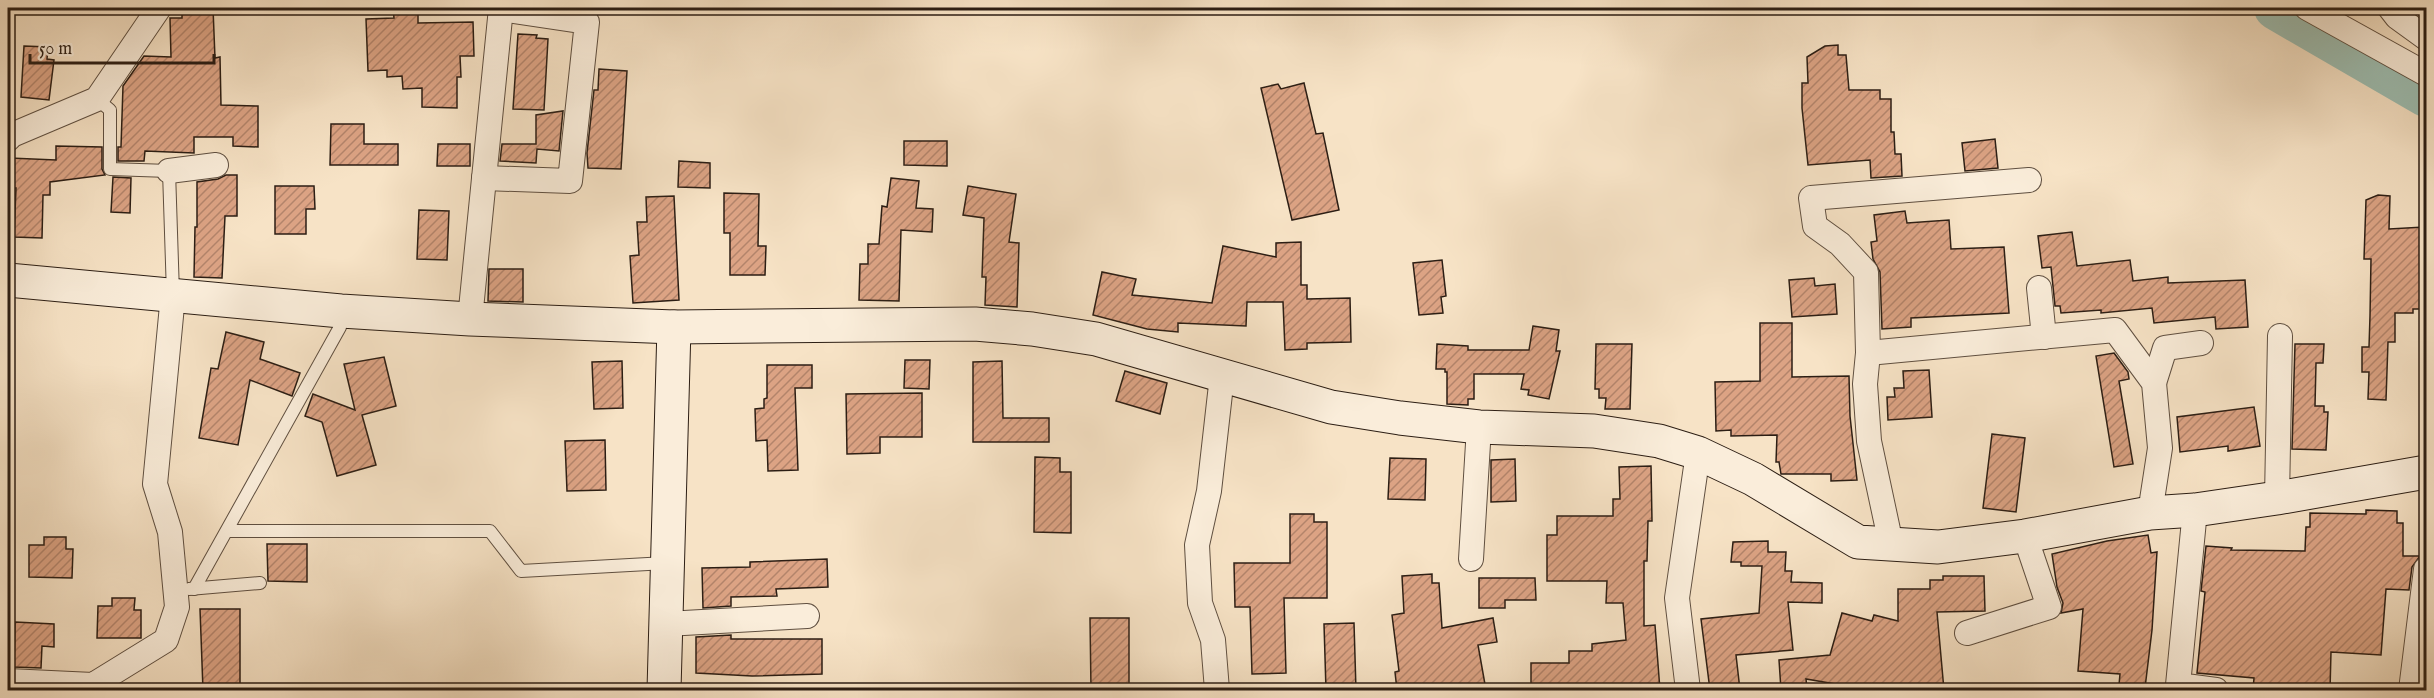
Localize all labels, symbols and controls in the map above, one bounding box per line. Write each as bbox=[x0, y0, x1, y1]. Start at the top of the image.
scale bar bbox=[30, 27, 214, 65]
text: 50 m bbox=[39, 38, 72, 61]

